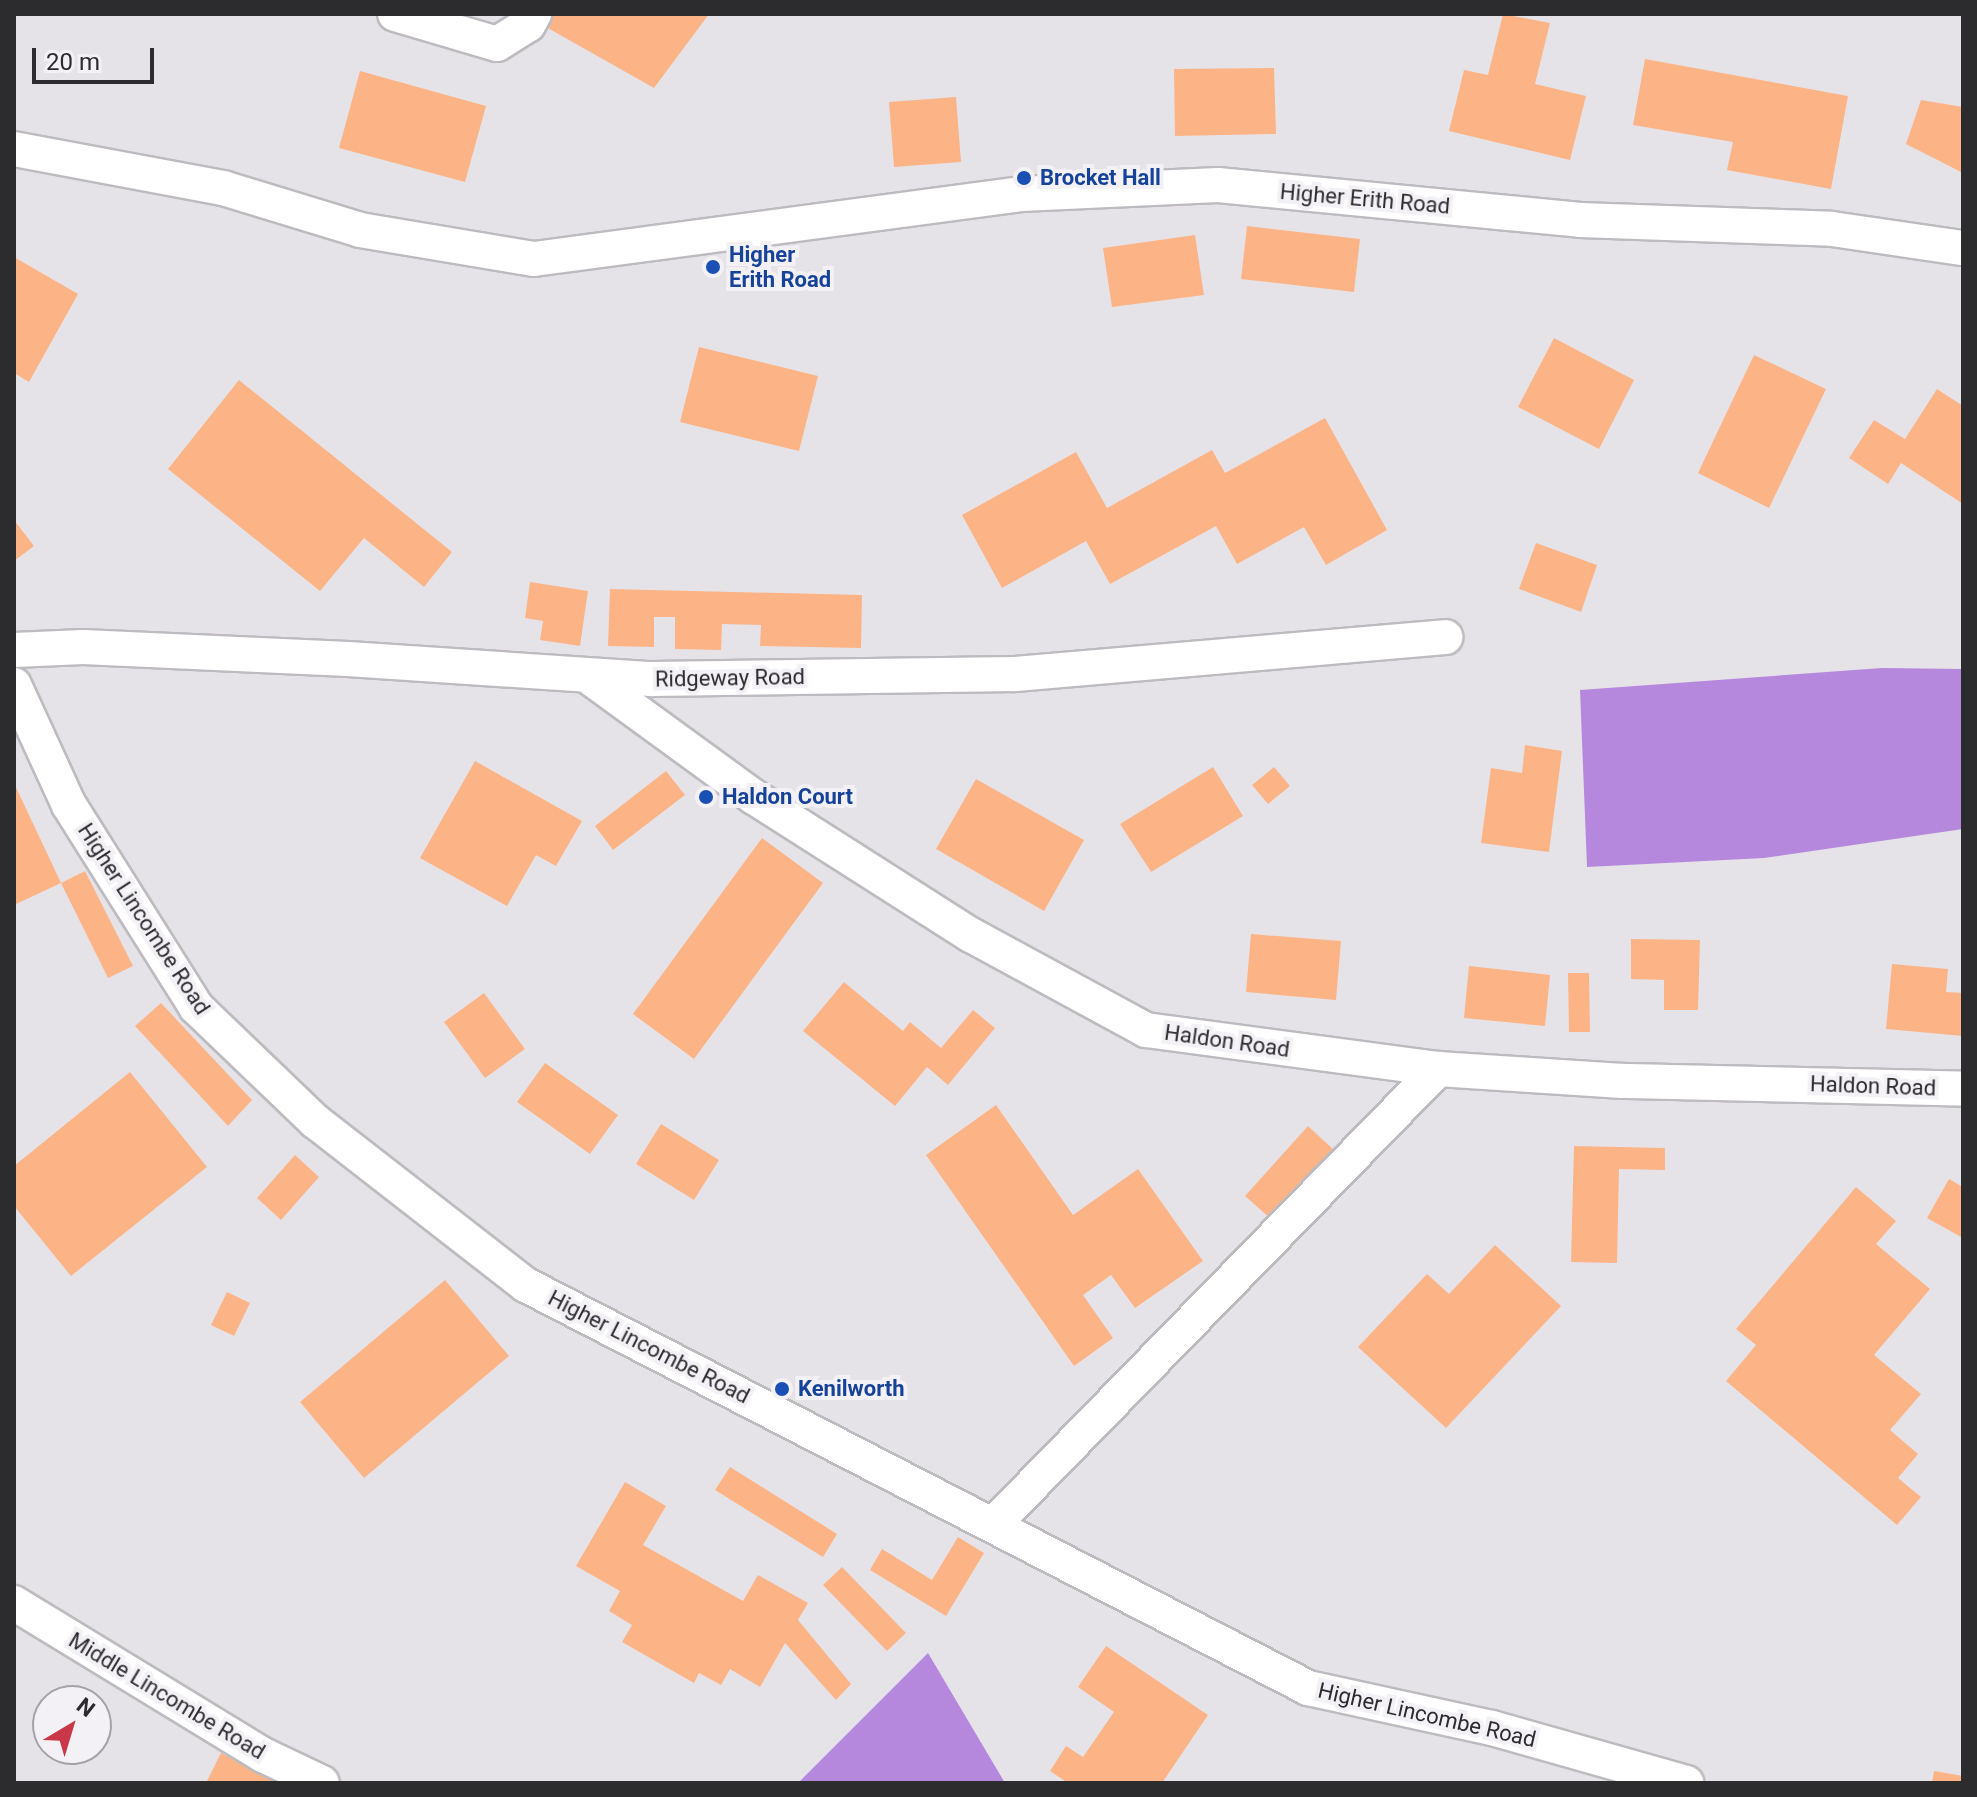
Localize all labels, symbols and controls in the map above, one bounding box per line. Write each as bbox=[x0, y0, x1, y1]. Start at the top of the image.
scale bar bbox=[36, 32, 158, 82]
text: 20 m bbox=[46, 48, 100, 76]
place label: Brocket Hall bbox=[1040, 165, 1161, 191]
marker: Brocket Hall bbox=[1015, 169, 1033, 187]
street label: Higher Erith Road bbox=[1279, 178, 1451, 220]
place label: Higher Erith Road bbox=[729, 241, 831, 292]
marker: Higher Erith Road bbox=[704, 258, 722, 276]
street label: Ridgeway Road bbox=[655, 663, 805, 693]
place label: Haldon Court bbox=[722, 784, 853, 810]
marker: Haldon Court bbox=[697, 788, 715, 806]
street label: Higher Lincombe Road bbox=[72, 818, 216, 1020]
street label: Haldon Road bbox=[1163, 1019, 1291, 1063]
street label: Haldon Road bbox=[1810, 1071, 1936, 1101]
street label: Higher Lincombe Road bbox=[544, 1285, 754, 1409]
place label: Kenilworth bbox=[798, 1376, 904, 1402]
marker: Kenilworth bbox=[773, 1380, 791, 1398]
street label: Middle Lincombe Road bbox=[64, 1627, 270, 1765]
street label: Higher Lincombe Road bbox=[1316, 1677, 1538, 1753]
north arrow bbox=[32, 1685, 112, 1765]
text: N bbox=[72, 1693, 100, 1722]

